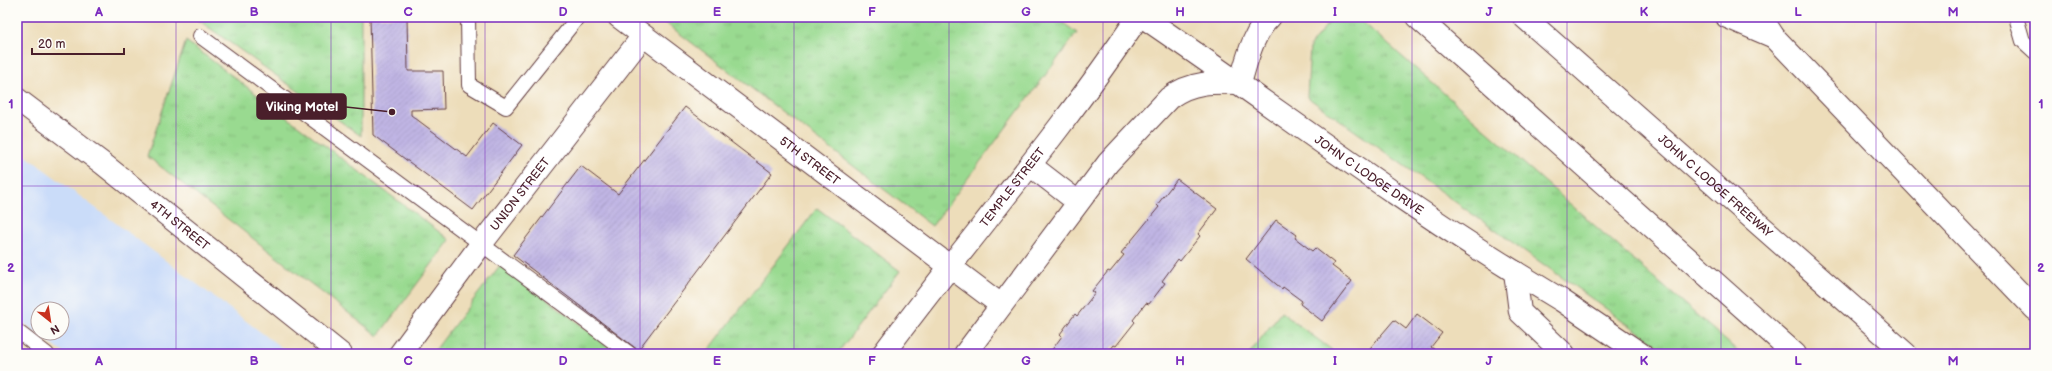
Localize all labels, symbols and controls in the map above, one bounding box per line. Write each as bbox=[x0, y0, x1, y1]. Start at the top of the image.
text: A bbox=[94, 4, 103, 20]
text: B bbox=[249, 4, 259, 20]
text: C bbox=[403, 4, 413, 20]
text: D bbox=[558, 4, 568, 20]
text: E bbox=[713, 4, 722, 20]
text: F bbox=[868, 4, 876, 20]
text: G bbox=[1021, 4, 1031, 20]
text: H bbox=[1175, 4, 1185, 20]
text: I bbox=[1333, 4, 1337, 20]
text: J bbox=[1485, 4, 1493, 20]
text: K bbox=[1640, 4, 1649, 20]
text: L bbox=[1794, 4, 1802, 20]
text: M bbox=[1947, 4, 1959, 20]
scale bar bbox=[32, 30, 124, 56]
text: 20 m bbox=[38, 37, 65, 52]
callout: Viking Motel bbox=[257, 94, 346, 119]
text: 1 bbox=[8, 96, 14, 112]
text: 1 bbox=[2038, 96, 2044, 112]
text: Viking Motel bbox=[266, 99, 338, 115]
street label: JOHN C LODGE FREEWAY bbox=[1655, 131, 1776, 241]
street label: JOHN C LODGE DRIVE bbox=[1312, 132, 1427, 218]
street label: 5TH STREET bbox=[777, 133, 844, 189]
street label: TEMPLE STREET bbox=[977, 144, 1049, 230]
street label: UNION STREET bbox=[487, 154, 554, 234]
street label: 4TH STREET bbox=[147, 197, 213, 254]
text: 2 bbox=[7, 260, 15, 276]
text: 2 bbox=[2037, 260, 2045, 276]
north arrow bbox=[30, 301, 70, 341]
text: N bbox=[48, 322, 62, 337]
text: A bbox=[94, 353, 103, 369]
text: B bbox=[249, 353, 259, 369]
text: C bbox=[403, 353, 413, 369]
text: D bbox=[558, 353, 568, 369]
text: E bbox=[713, 353, 722, 369]
text: F bbox=[868, 353, 876, 369]
text: G bbox=[1021, 353, 1031, 369]
text: H bbox=[1175, 353, 1185, 369]
text: I bbox=[1333, 353, 1337, 369]
text: J bbox=[1485, 353, 1493, 369]
text: K bbox=[1640, 353, 1649, 369]
text: L bbox=[1794, 353, 1802, 369]
text: M bbox=[1947, 353, 1959, 369]

